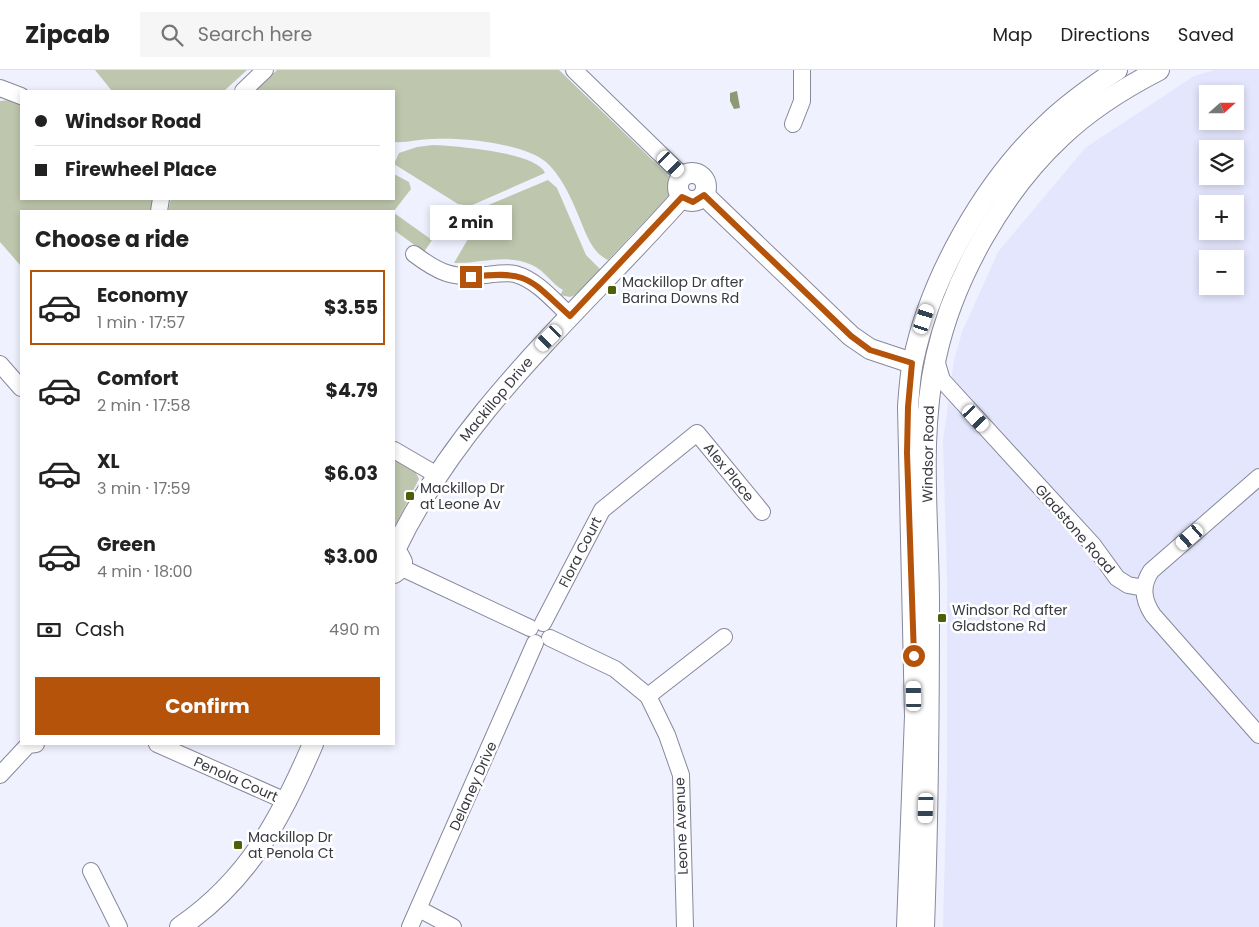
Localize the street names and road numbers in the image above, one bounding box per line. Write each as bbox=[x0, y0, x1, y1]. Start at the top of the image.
street label: Mackillop Drive bbox=[455, 352, 538, 446]
street label: Windsor Road bbox=[917, 405, 939, 503]
street label: Alex Place bbox=[699, 438, 759, 506]
street label: Gladstone Road bbox=[1031, 480, 1119, 578]
street label: Flora Court bbox=[554, 513, 606, 591]
street label: Delaney Drive bbox=[444, 738, 502, 834]
street label: Penola Court bbox=[191, 751, 281, 807]
street label: Leone Avenue bbox=[669, 777, 693, 875]

